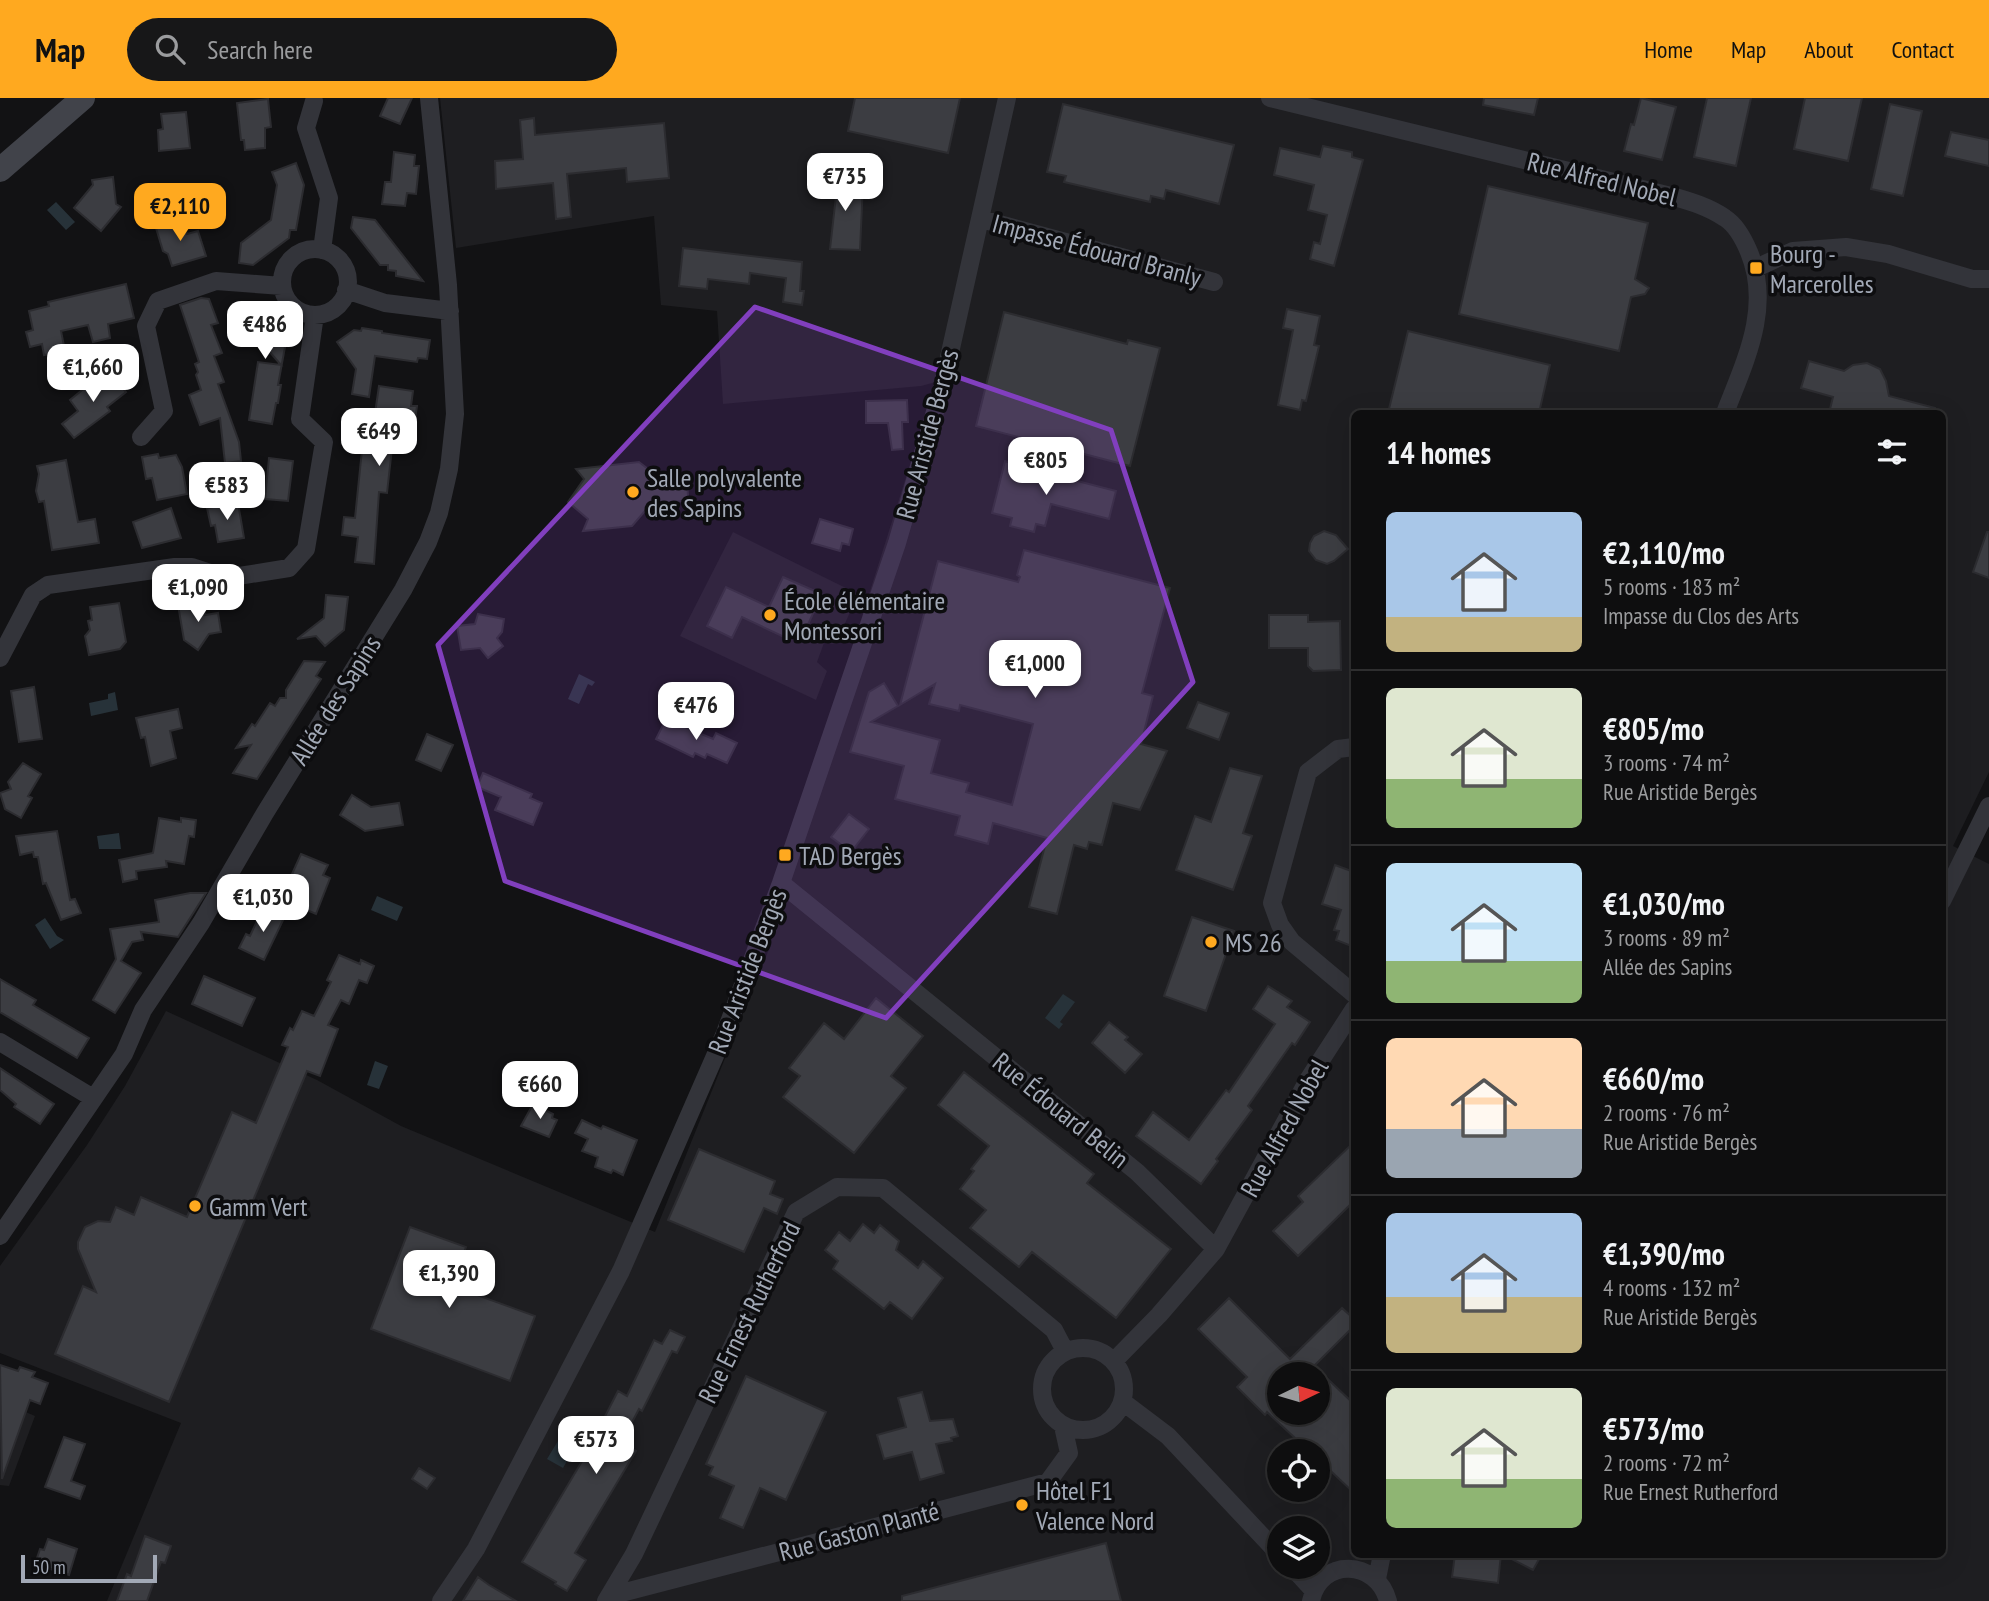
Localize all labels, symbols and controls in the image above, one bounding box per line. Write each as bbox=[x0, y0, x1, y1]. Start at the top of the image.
search box bbox=[127, 18, 617, 81]
text: Map bbox=[35, 28, 85, 71]
icon: search bbox=[151, 30, 189, 68]
text: Search here bbox=[207, 33, 313, 66]
text: Home bbox=[1644, 34, 1693, 65]
text: Map bbox=[1731, 34, 1766, 65]
text: About bbox=[1804, 34, 1853, 65]
text: Contact bbox=[1891, 34, 1954, 65]
street label: Rue Alfred Nobel bbox=[1524, 145, 1680, 213]
pin: €735 bbox=[804, 153, 886, 213]
text: €735 bbox=[823, 161, 867, 190]
pin: €2,110 bbox=[123, 184, 237, 243]
text: €2,110 bbox=[150, 191, 210, 220]
street label: Impasse Édouard Branly bbox=[989, 206, 1205, 294]
place label: Bourg - Marcerolles bbox=[1770, 237, 1874, 300]
marker: Bourg - Marcerolles bbox=[1748, 260, 1764, 276]
pin: €486 bbox=[224, 302, 306, 361]
text: €486 bbox=[243, 309, 287, 338]
pin: €1,660 bbox=[36, 344, 150, 404]
street label: Rue Aristide Bergès bbox=[889, 346, 965, 522]
text: €1,660 bbox=[63, 352, 123, 381]
pin: €649 bbox=[338, 408, 420, 468]
text: €649 bbox=[357, 416, 401, 445]
text: 14 homes bbox=[1386, 433, 1491, 472]
icon: filters bbox=[1873, 433, 1911, 471]
pin: €805 bbox=[1005, 438, 1087, 497]
text: €805 bbox=[1024, 445, 1068, 474]
place label: Salle polyvalente des Sapins bbox=[647, 461, 802, 524]
pin: €583 bbox=[186, 462, 268, 522]
text: €583 bbox=[205, 470, 249, 499]
marker: Salle polyvalente des Sapins bbox=[625, 484, 641, 500]
text: €2,110/mo bbox=[1603, 533, 1725, 572]
icon: home bbox=[1442, 540, 1526, 624]
pin: €1,090 bbox=[141, 564, 255, 624]
text: €1,090 bbox=[168, 572, 228, 601]
text: 5 rooms · 183 m² bbox=[1603, 572, 1740, 601]
place label: École élémentaire Montessori bbox=[784, 584, 945, 647]
text: Impasse du Clos des Arts bbox=[1603, 601, 1799, 630]
marker: École élémentaire Montessori bbox=[762, 607, 778, 623]
street label: Allée des Sapins bbox=[282, 629, 388, 771]
pin: €1,000 bbox=[978, 640, 1092, 700]
text: €1,000 bbox=[1005, 648, 1065, 677]
pin: €476 bbox=[655, 682, 737, 742]
text: €476 bbox=[674, 690, 718, 719]
text: €805/mo bbox=[1603, 709, 1704, 748]
icon: home bbox=[1442, 716, 1526, 800]
text: 3 rooms · 74 m² bbox=[1603, 748, 1730, 777]
text: Rue Aristide Bergès bbox=[1603, 777, 1757, 806]
place label: TAD Bergès bbox=[799, 839, 902, 872]
marker: TAD Bergès bbox=[777, 847, 793, 863]
pin: €1,030 bbox=[206, 874, 320, 934]
text: €1,030 bbox=[233, 882, 293, 911]
street label: Rue Aristide Bergès bbox=[700, 884, 794, 1058]
text: €1,030/mo bbox=[1603, 884, 1725, 923]
icon: home bbox=[1442, 891, 1526, 975]
text: 3 rooms · 89 m² bbox=[1603, 923, 1730, 952]
place label: MS 26 bbox=[1225, 926, 1282, 959]
marker: MS 26 bbox=[1203, 934, 1219, 950]
text: Allée des Sapins bbox=[1603, 952, 1732, 981]
street label: Rue Édouard Belin bbox=[986, 1045, 1136, 1175]
street label: Rue Alfred Nobel bbox=[1233, 1053, 1335, 1203]
text: €660/mo bbox=[1603, 1059, 1704, 1098]
pin: €660 bbox=[499, 1062, 581, 1121]
icon: home bbox=[1442, 1066, 1526, 1150]
text: €660 bbox=[518, 1069, 562, 1098]
text: 2 rooms · 76 m² bbox=[1603, 1098, 1730, 1127]
text: Rue Aristide Bergès bbox=[1603, 1127, 1757, 1156]
place label: Gamm Vert bbox=[209, 1190, 307, 1223]
marker: Gamm Vert bbox=[187, 1198, 203, 1214]
street label: Rue Ernest Rutherford bbox=[691, 1216, 807, 1408]
text: €1,390/mo bbox=[1603, 1234, 1725, 1273]
icon: home bbox=[1442, 1241, 1526, 1325]
pin: €1,390 bbox=[392, 1250, 506, 1310]
text: €1,390 bbox=[419, 1258, 479, 1287]
text: 4 rooms · 132 m² bbox=[1603, 1273, 1740, 1302]
text: Rue Aristide Bergès bbox=[1603, 1302, 1757, 1331]
north arrow bbox=[1267, 1362, 1330, 1424]
map controls bbox=[1267, 1362, 1330, 1579]
text: €573/mo bbox=[1603, 1409, 1704, 1448]
pin: €573 bbox=[555, 1416, 637, 1476]
icon: home bbox=[1442, 1416, 1526, 1500]
text: €573 bbox=[574, 1424, 618, 1453]
button: locate bbox=[1267, 1439, 1330, 1502]
text: 2 rooms · 72 m² bbox=[1603, 1448, 1730, 1477]
place label: Hôtel F1 Valence Nord bbox=[1035, 1474, 1154, 1537]
text: Rue Ernest Rutherford bbox=[1603, 1477, 1778, 1506]
street label: Rue Gaston Planté bbox=[775, 1494, 943, 1568]
marker: Hôtel F1 Valence Nord bbox=[1014, 1497, 1030, 1513]
button: layers bbox=[1267, 1516, 1330, 1579]
scale bar bbox=[21, 1552, 158, 1584]
text: 50 m bbox=[32, 1555, 66, 1579]

